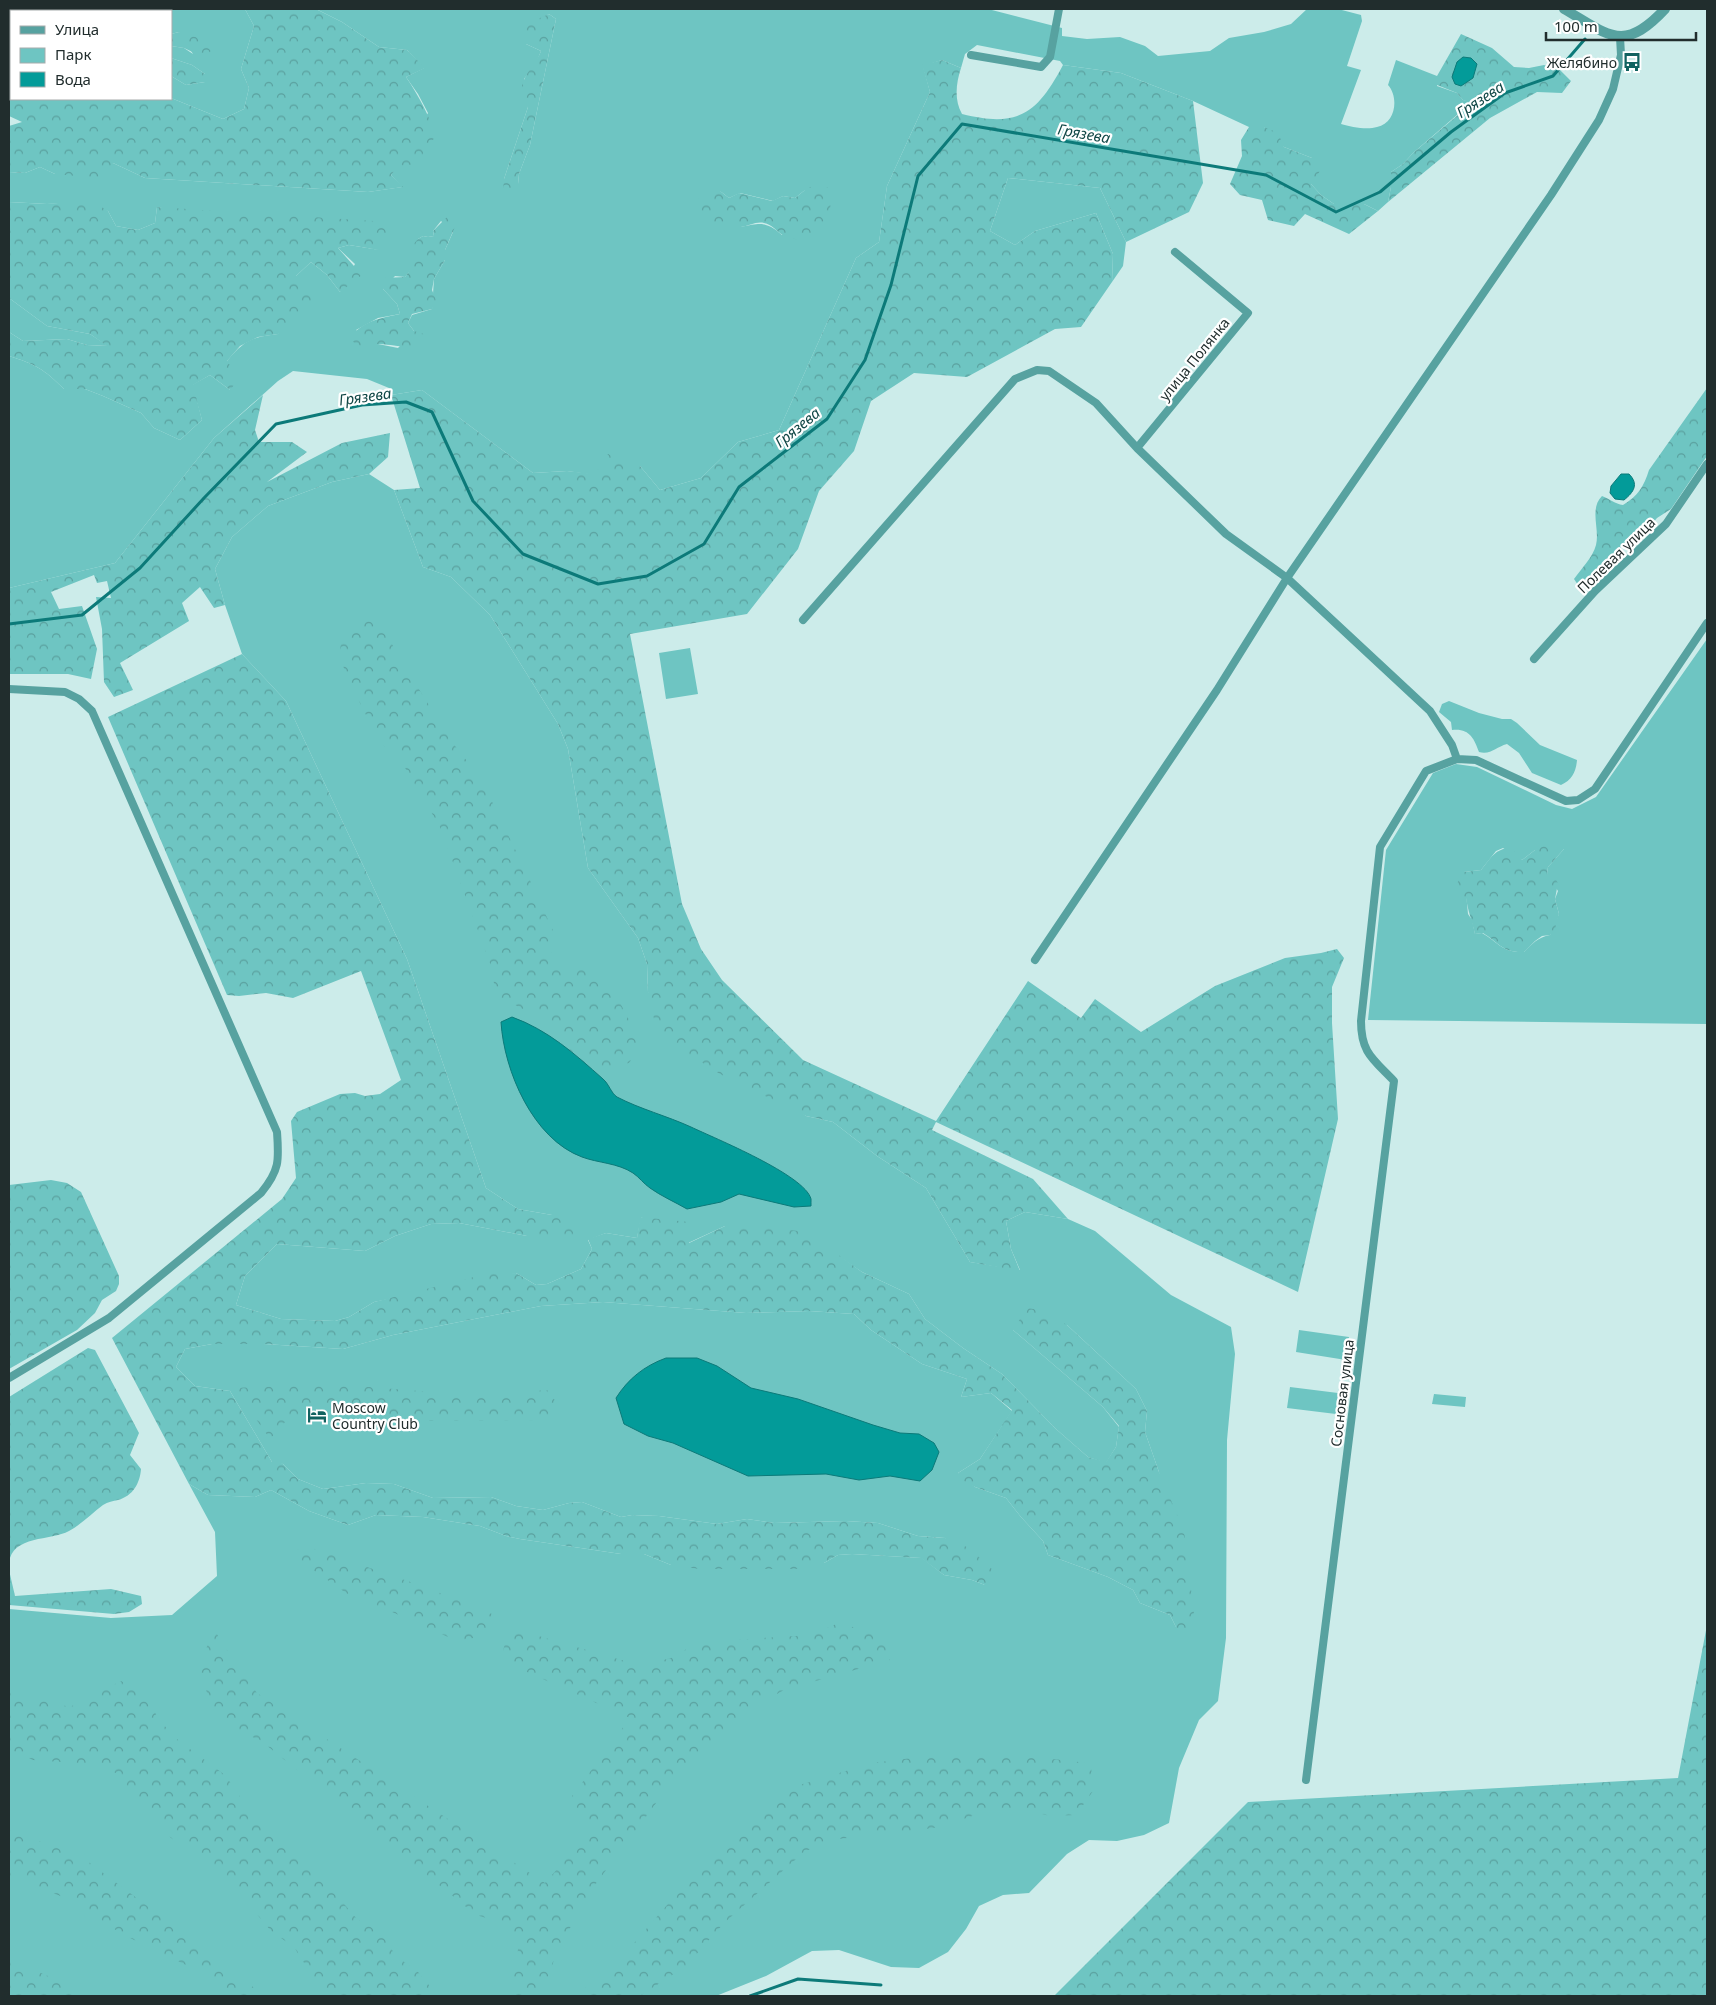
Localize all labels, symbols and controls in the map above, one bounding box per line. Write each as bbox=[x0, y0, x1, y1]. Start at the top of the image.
legend bbox=[10, 10, 172, 100]
scale bar bbox=[1546, 10, 1696, 42]
text: 100 m bbox=[1554, 16, 1598, 36]
text: Улица bbox=[55, 19, 99, 39]
text: Парк bbox=[55, 44, 91, 64]
bus stop icon: Желябино bbox=[1621, 51, 1643, 73]
place label: Желябино bbox=[1547, 53, 1617, 72]
text: Вода bbox=[55, 69, 91, 89]
water label: Грязева bbox=[1452, 76, 1508, 122]
water label: Грязева bbox=[1056, 119, 1112, 148]
street label: улица Полянка bbox=[1155, 313, 1233, 405]
water label: Грязева bbox=[337, 382, 393, 410]
water label: Грязева bbox=[770, 402, 824, 451]
street label: Полевая улица bbox=[1573, 513, 1659, 597]
street label: Сосновая улица bbox=[1326, 1338, 1358, 1448]
place label: Moscow Country Club bbox=[332, 1398, 418, 1433]
hotel icon: Moscow Country Club bbox=[306, 1404, 328, 1426]

